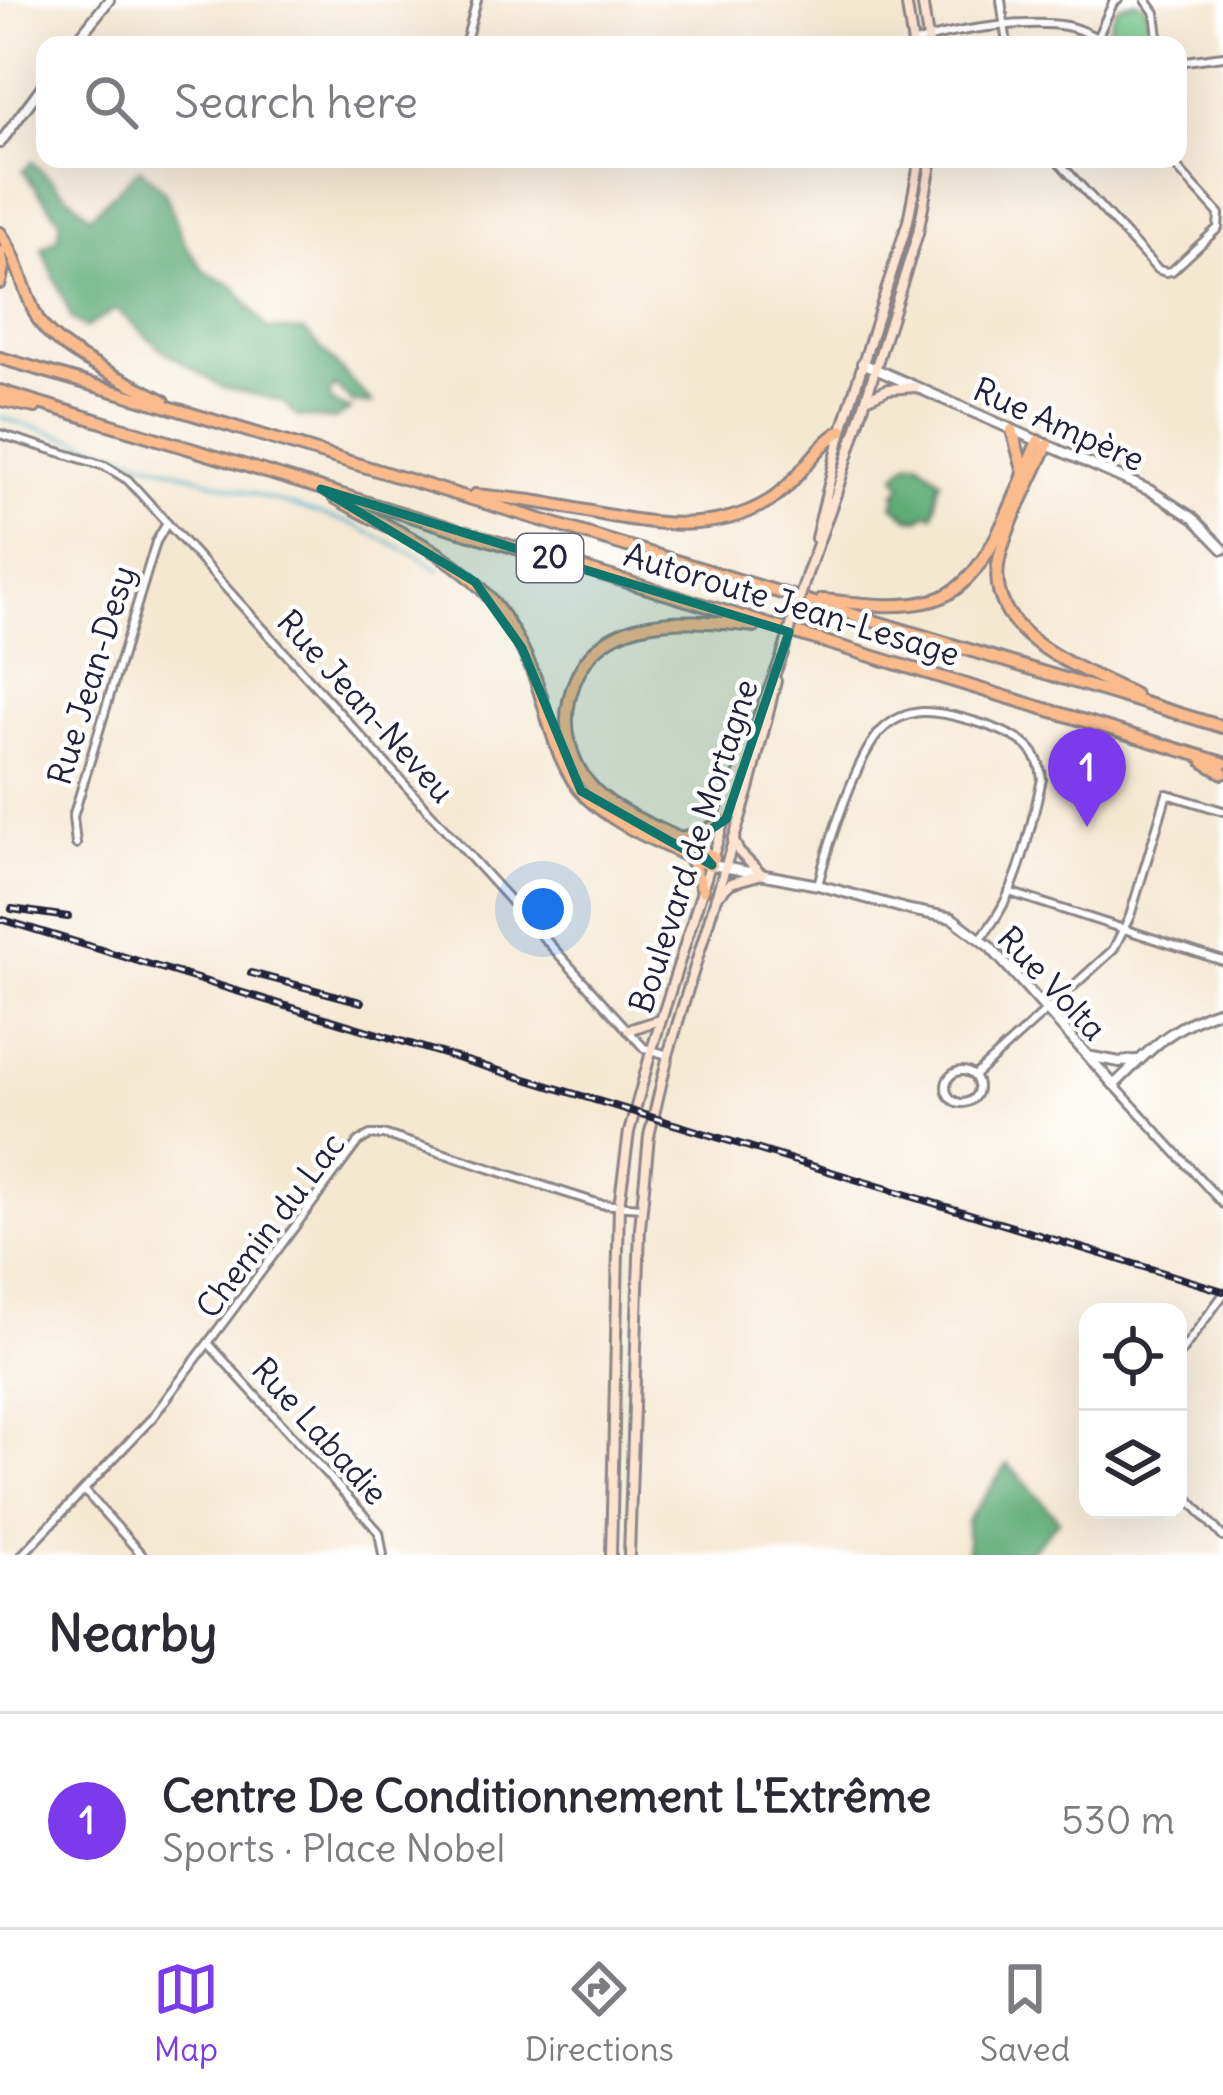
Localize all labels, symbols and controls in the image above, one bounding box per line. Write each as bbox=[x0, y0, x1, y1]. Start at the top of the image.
search box bbox=[36, 36, 1187, 168]
icon: search bbox=[78, 69, 144, 135]
text: Search here bbox=[174, 74, 418, 130]
street label: Rue Ampère bbox=[967, 368, 1151, 480]
street label: Autoroute Jean-Lesage bbox=[619, 533, 965, 675]
road number: 20 bbox=[517, 534, 583, 582]
street label: Rue Jean-Desy bbox=[38, 560, 144, 790]
street label: Rue Jean-Neveu bbox=[268, 601, 464, 811]
street label: Boulevard de Mortagne bbox=[619, 674, 767, 1018]
pin: 1 bbox=[1048, 728, 1126, 827]
your location bbox=[513, 879, 573, 939]
street label: Rue Volta bbox=[989, 917, 1115, 1049]
street label: Chemin du Lac bbox=[187, 1124, 353, 1326]
map controls bbox=[1079, 1303, 1187, 1519]
button: locate bbox=[1079, 1303, 1187, 1411]
street label: Rue Labadie bbox=[243, 1349, 397, 1513]
button: layers bbox=[1079, 1411, 1187, 1519]
text: Nearby bbox=[48, 1601, 217, 1665]
text: Centre De Conditionnement L'Extrême bbox=[162, 1768, 931, 1824]
text: 1 bbox=[79, 1796, 95, 1845]
text: 530 m bbox=[1061, 1796, 1175, 1845]
text: Sports · Place Nobel bbox=[162, 1824, 505, 1873]
tab: Map bbox=[153, 1956, 219, 2070]
tab: Directions bbox=[525, 1956, 674, 2070]
tab: Saved bbox=[980, 1956, 1070, 2070]

